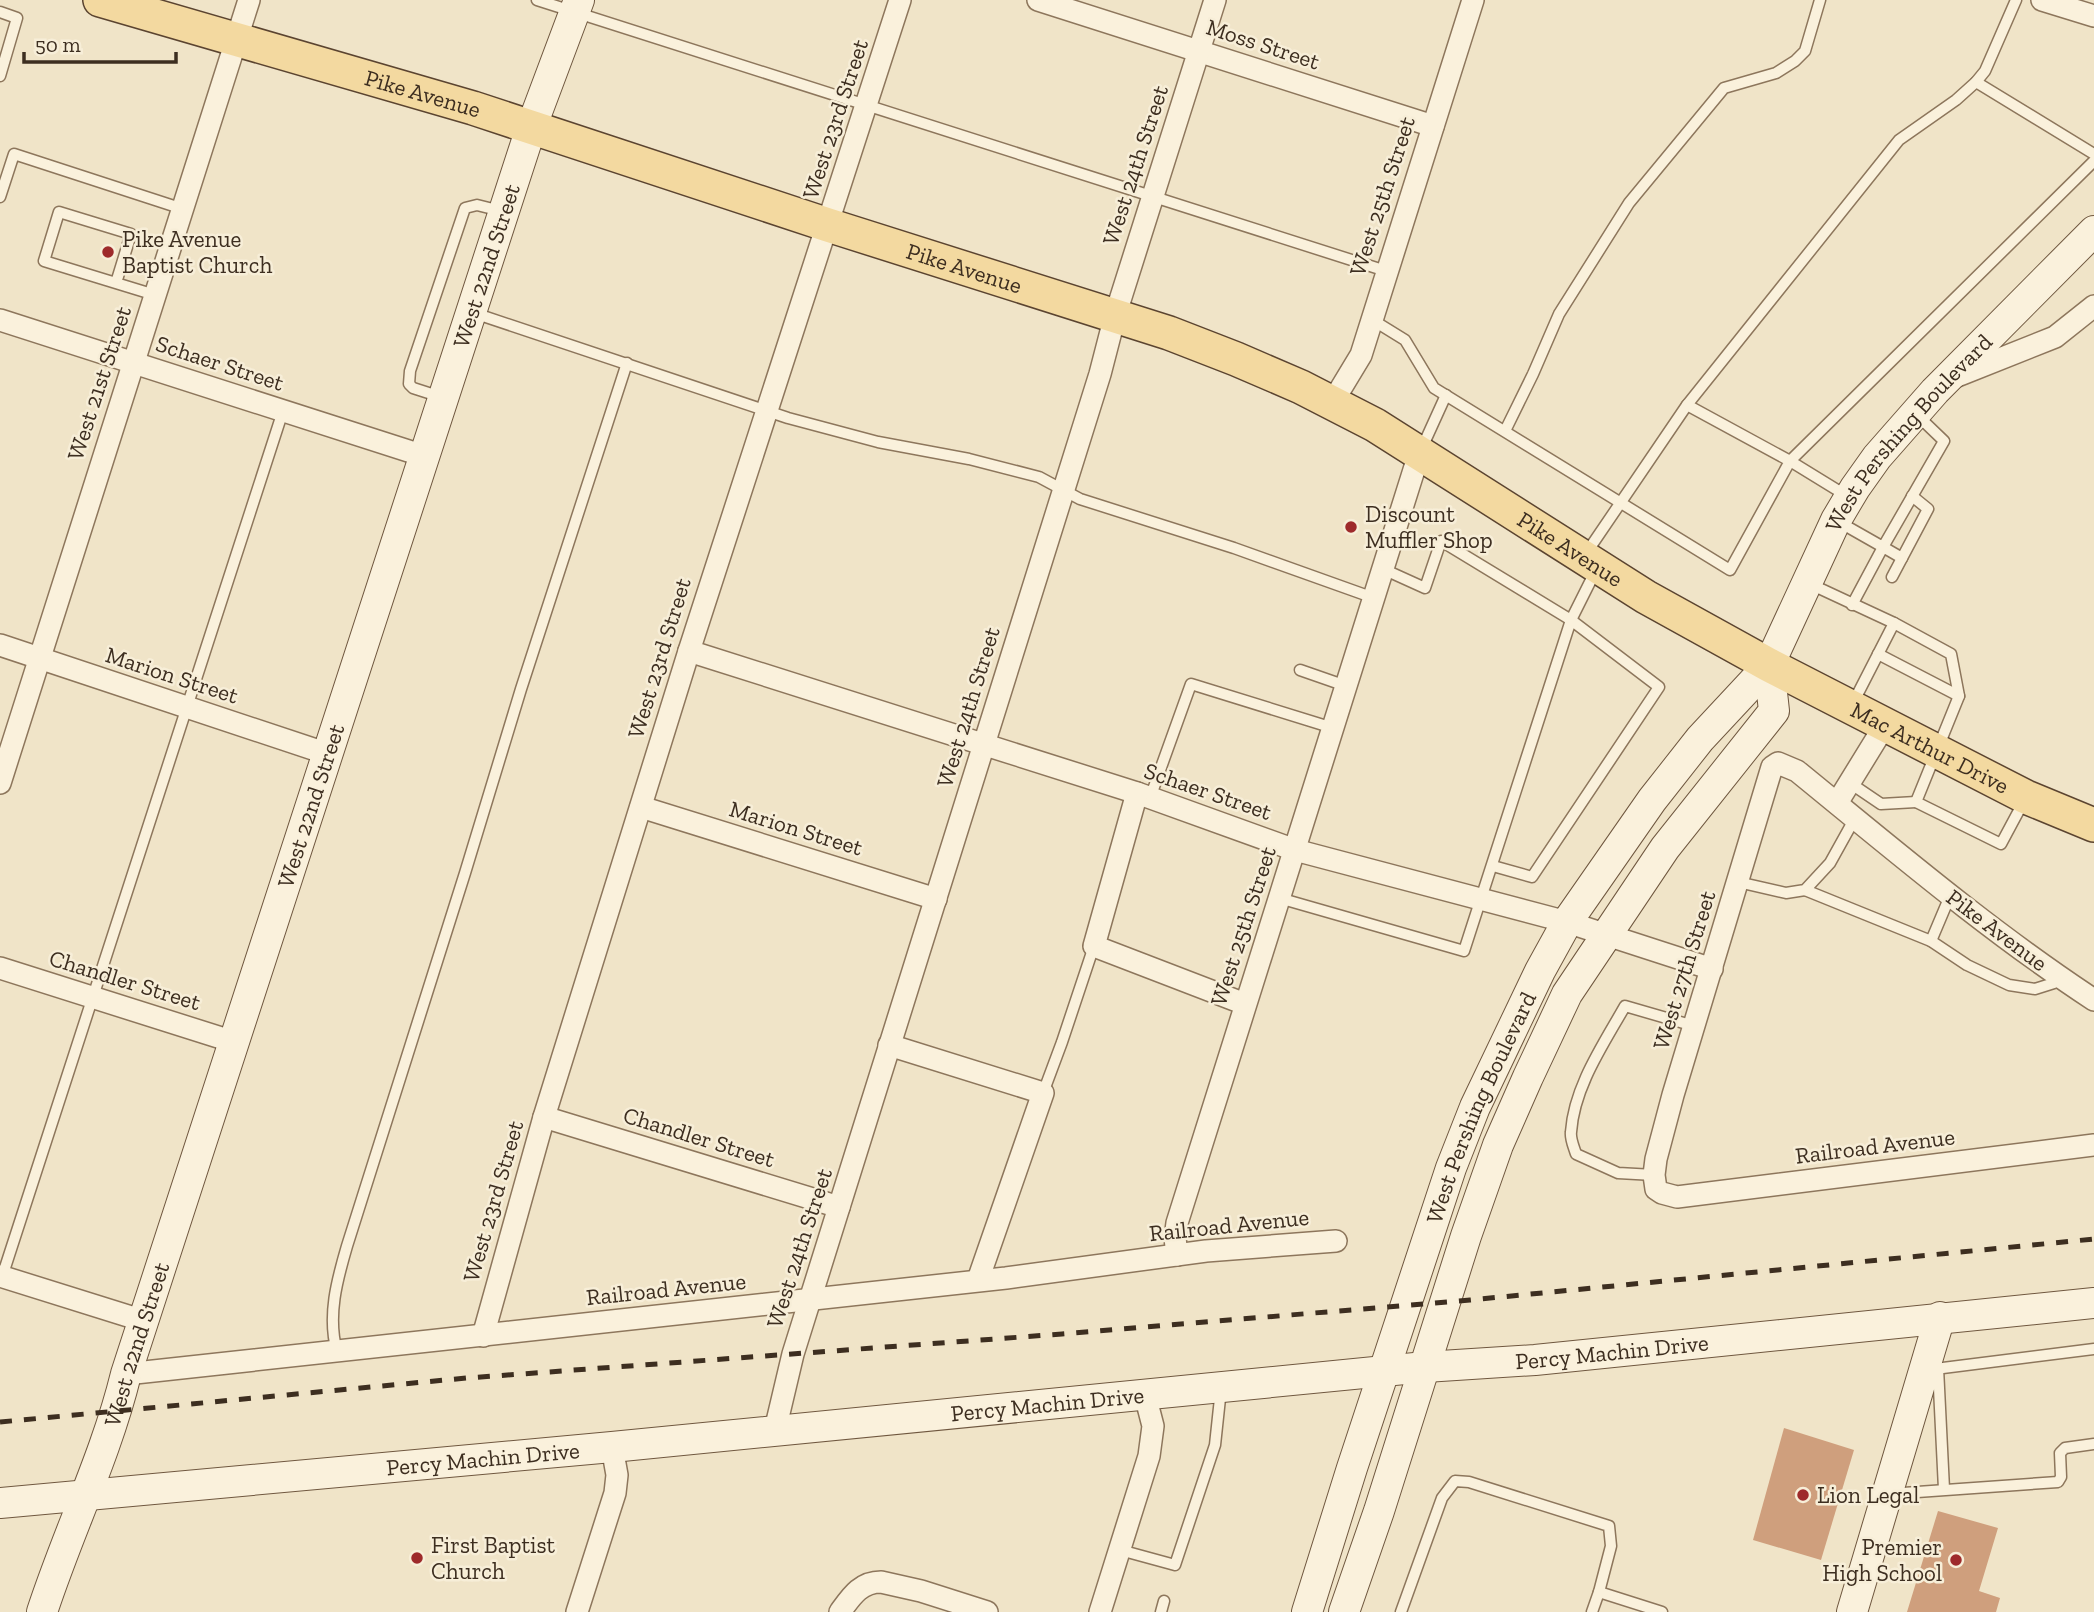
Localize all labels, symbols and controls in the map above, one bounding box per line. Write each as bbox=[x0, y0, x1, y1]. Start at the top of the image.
street label: Moss Street bbox=[1203, 13, 1324, 76]
scale bar bbox=[24, 21, 177, 65]
text: 50 m bbox=[35, 32, 81, 57]
street label: West 23rd Street bbox=[796, 35, 874, 202]
street label: Pike Avenue bbox=[361, 63, 484, 124]
street label: West 24th Street bbox=[1096, 81, 1174, 248]
street label: West 25th Street bbox=[1343, 112, 1421, 279]
street label: West 22nd Street bbox=[447, 180, 526, 351]
place label: Pike Avenue Baptist Church bbox=[122, 225, 272, 279]
street label: Pike Avenue bbox=[903, 237, 1025, 300]
marker: Pike Avenue Baptist Church bbox=[100, 244, 116, 260]
street label: West 21st Street bbox=[61, 302, 137, 464]
street label: West Pershing Boulevard bbox=[1819, 328, 1998, 536]
street label: Schaer Street bbox=[153, 329, 288, 397]
place label: Discount Muffler Shop bbox=[1365, 500, 1493, 554]
street label: Pike Avenue bbox=[1512, 505, 1628, 593]
marker: Discount Muffler Shop bbox=[1343, 519, 1359, 535]
street label: West 23rd Street bbox=[621, 574, 697, 742]
street label: West 24th Street bbox=[930, 623, 1006, 791]
street label: Marion Street bbox=[102, 640, 242, 710]
street label: Mac Arthur Drive bbox=[1846, 695, 2014, 800]
street label: West 22nd Street bbox=[271, 720, 351, 891]
street label: Schaer Street bbox=[1141, 756, 1276, 826]
street label: Marion Street bbox=[726, 794, 867, 862]
street label: West 25th Street bbox=[1204, 842, 1282, 1009]
street label: Pike Avenue bbox=[1941, 883, 2053, 977]
street label: West 27th Street bbox=[1647, 887, 1722, 1053]
street label: Chandler Street bbox=[46, 944, 204, 1016]
street label: West Pershing Boulevard bbox=[1420, 987, 1542, 1227]
street label: Chandler Street bbox=[620, 1101, 778, 1173]
street label: West 23rd Street bbox=[457, 1117, 529, 1285]
street label: Railroad Avenue bbox=[1794, 1122, 1956, 1170]
street label: West 24th Street bbox=[760, 1164, 838, 1331]
street label: Railroad Avenue bbox=[1148, 1203, 1310, 1247]
street label: West 22nd Street bbox=[98, 1258, 176, 1430]
street label: Railroad Avenue bbox=[585, 1267, 747, 1311]
street label: Percy Machin Drive bbox=[1514, 1328, 1710, 1375]
street label: Percy Machin Drive bbox=[949, 1381, 1145, 1428]
street label: Percy Machin Drive bbox=[385, 1436, 581, 1482]
place label: Lion Legal bbox=[1817, 1481, 1919, 1509]
marker: Lion Legal bbox=[1795, 1487, 1811, 1503]
place label: First Baptist Church bbox=[431, 1531, 555, 1585]
place label: Premier High School bbox=[1822, 1533, 1942, 1587]
marker: First Baptist Church bbox=[409, 1550, 425, 1566]
marker: Premier High School bbox=[1948, 1552, 1964, 1568]

